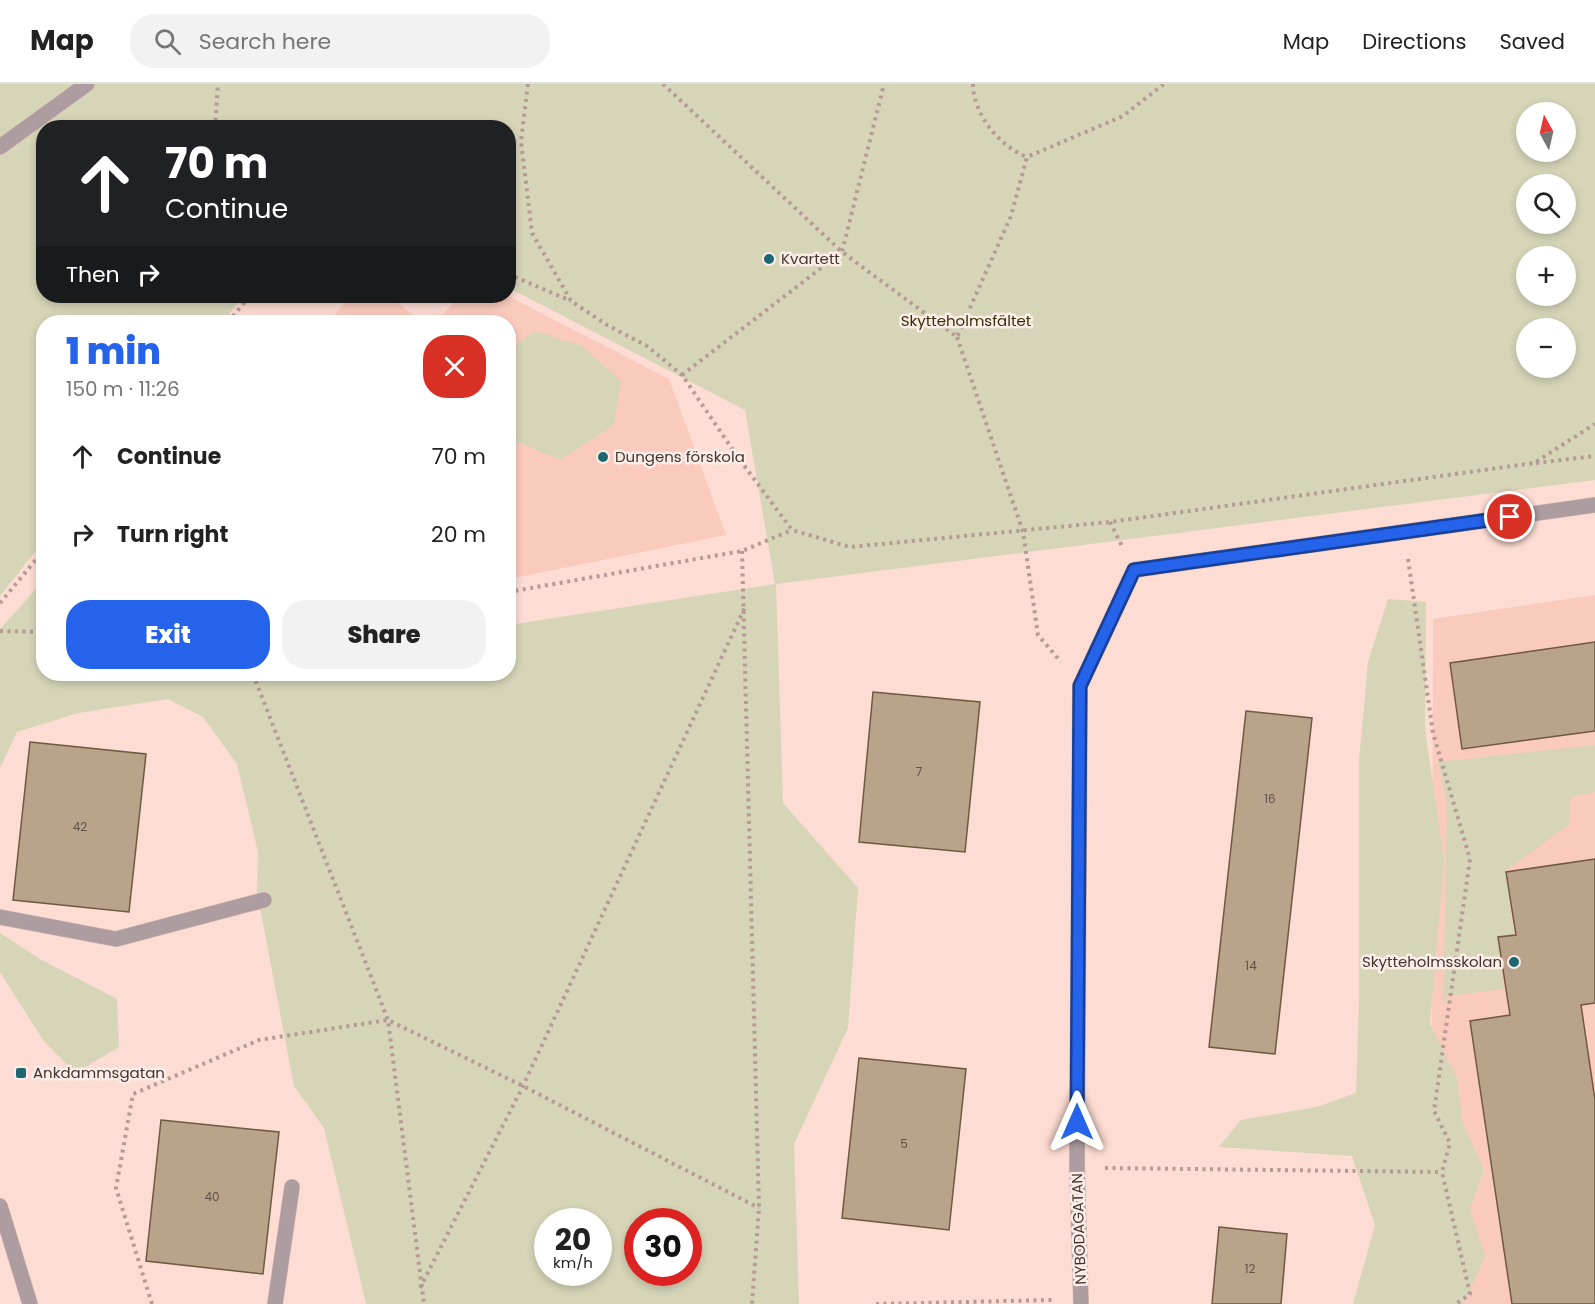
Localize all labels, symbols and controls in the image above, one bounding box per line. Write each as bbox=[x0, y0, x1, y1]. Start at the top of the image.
search box bbox=[130, 14, 550, 68]
text: Map bbox=[30, 21, 94, 60]
icon: search bbox=[151, 25, 184, 58]
text: Search here bbox=[199, 26, 331, 57]
text: Map bbox=[1283, 27, 1329, 56]
text: Directions bbox=[1362, 27, 1466, 56]
text: Saved bbox=[1499, 27, 1565, 56]
north arrow bbox=[1516, 102, 1576, 162]
map controls bbox=[1516, 102, 1576, 378]
text: 70 m bbox=[165, 134, 268, 193]
icon: ahead bbox=[66, 144, 144, 222]
button: search bbox=[1516, 174, 1576, 234]
text: Continue bbox=[165, 190, 288, 227]
button: + bbox=[1516, 246, 1576, 306]
place label: Kvartett bbox=[781, 248, 840, 269]
marker: Kvartett bbox=[762, 252, 776, 266]
icon: right bbox=[132, 258, 165, 291]
text: Then bbox=[66, 259, 120, 290]
park label: Skytteholmsfältet bbox=[901, 310, 1031, 331]
button: − bbox=[1516, 318, 1576, 378]
text: 1 min bbox=[66, 326, 161, 377]
button: close bbox=[423, 335, 486, 398]
text: 150 m · 11:26 bbox=[66, 375, 180, 403]
icon: ahead bbox=[66, 440, 99, 473]
text: Continue bbox=[117, 441, 221, 472]
text: 70 m bbox=[432, 441, 486, 472]
place label: Dungens förskola bbox=[615, 446, 745, 467]
marker: Dungens förskola bbox=[596, 450, 610, 464]
pin bbox=[1484, 491, 1535, 542]
icon: arrive bbox=[1493, 500, 1526, 533]
icon: right bbox=[66, 518, 99, 551]
text: Turn right bbox=[117, 519, 228, 550]
text: 20 m bbox=[431, 519, 486, 550]
button: Exit bbox=[66, 600, 270, 669]
button: Share bbox=[282, 600, 486, 669]
house number: 7 bbox=[916, 763, 923, 780]
house number: 16 bbox=[1264, 790, 1276, 807]
house number: 42 bbox=[73, 818, 87, 835]
place label: Skytteholmsskolan bbox=[1362, 951, 1502, 972]
marker: Skytteholmsskolan bbox=[1507, 955, 1521, 969]
house number: 14 bbox=[1245, 957, 1257, 974]
place label: Ankdammsgatan bbox=[33, 1062, 165, 1083]
marker: Ankdammsgatan bbox=[14, 1066, 28, 1080]
position arrow bbox=[1045, 1090, 1109, 1154]
house number: 5 bbox=[900, 1135, 908, 1152]
street label: NYBODAGATAN bbox=[1066, 1173, 1091, 1285]
house number: 40 bbox=[204, 1188, 220, 1205]
speed limit sign: 30 bbox=[624, 1208, 702, 1286]
text: 20 bbox=[555, 1218, 591, 1261]
text: km/h bbox=[553, 1252, 593, 1273]
house number: 12 bbox=[1245, 1260, 1255, 1277]

